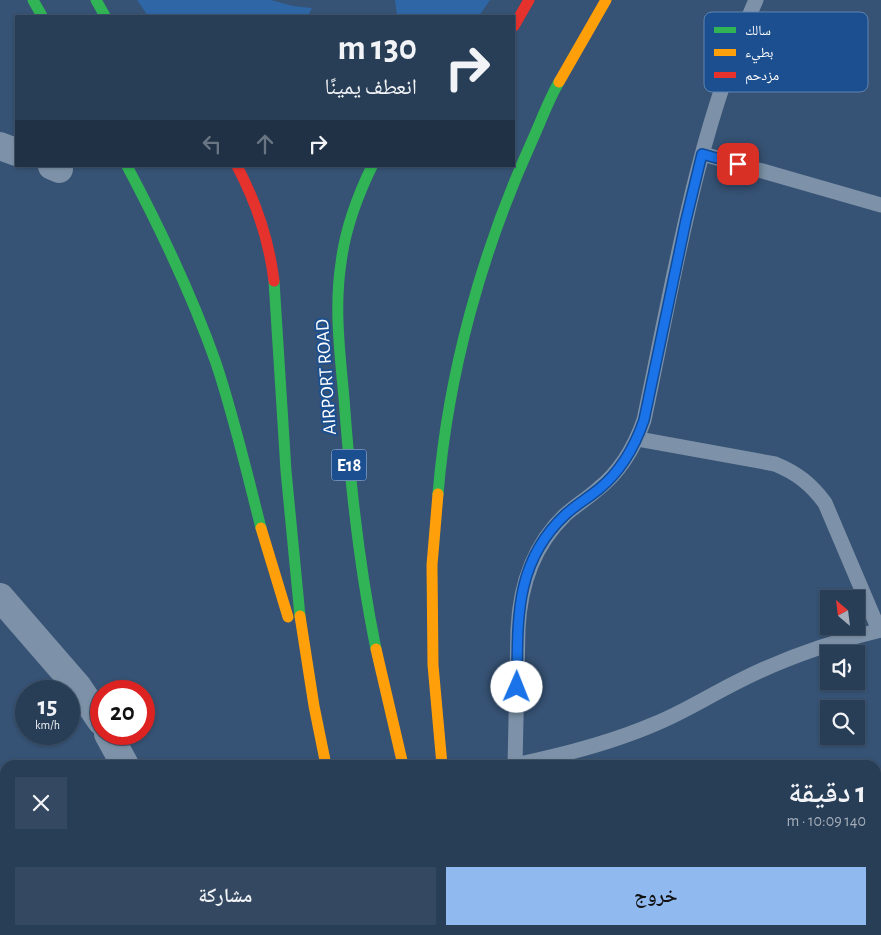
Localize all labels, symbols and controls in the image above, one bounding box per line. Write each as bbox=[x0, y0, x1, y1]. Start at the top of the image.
legend bbox=[704, 12, 868, 92]
text: سالك bbox=[745, 24, 771, 38]
text: 130 m bbox=[338, 31, 417, 66]
icon: right bbox=[435, 35, 500, 100]
text: بطيء bbox=[745, 46, 774, 64]
text: مزدحم bbox=[745, 69, 779, 85]
text: انعطف يمينًا bbox=[325, 76, 417, 98]
icon: left bbox=[198, 130, 226, 158]
icon: ahead bbox=[251, 130, 279, 158]
icon: right bbox=[304, 130, 332, 158]
pin bbox=[717, 143, 759, 185]
icon: arrive bbox=[724, 150, 752, 178]
street label: AIRPORT ROAD bbox=[313, 318, 340, 436]
road number: E18 bbox=[332, 450, 366, 480]
north arrow bbox=[820, 590, 865, 635]
map controls bbox=[820, 590, 865, 745]
button: sound bbox=[820, 645, 865, 690]
position arrow bbox=[490, 660, 542, 712]
speed limit sign: 20 bbox=[90, 680, 155, 745]
text: 15 bbox=[38, 694, 57, 719]
button: search bbox=[820, 700, 865, 745]
text: km/h bbox=[35, 719, 60, 731]
button: close bbox=[15, 777, 67, 829]
text: 1 دقيقة bbox=[788, 778, 866, 808]
text: 140 m · 10:09 bbox=[786, 813, 866, 829]
button: مشاركة bbox=[15, 867, 436, 925]
button: خروج bbox=[446, 867, 866, 925]

